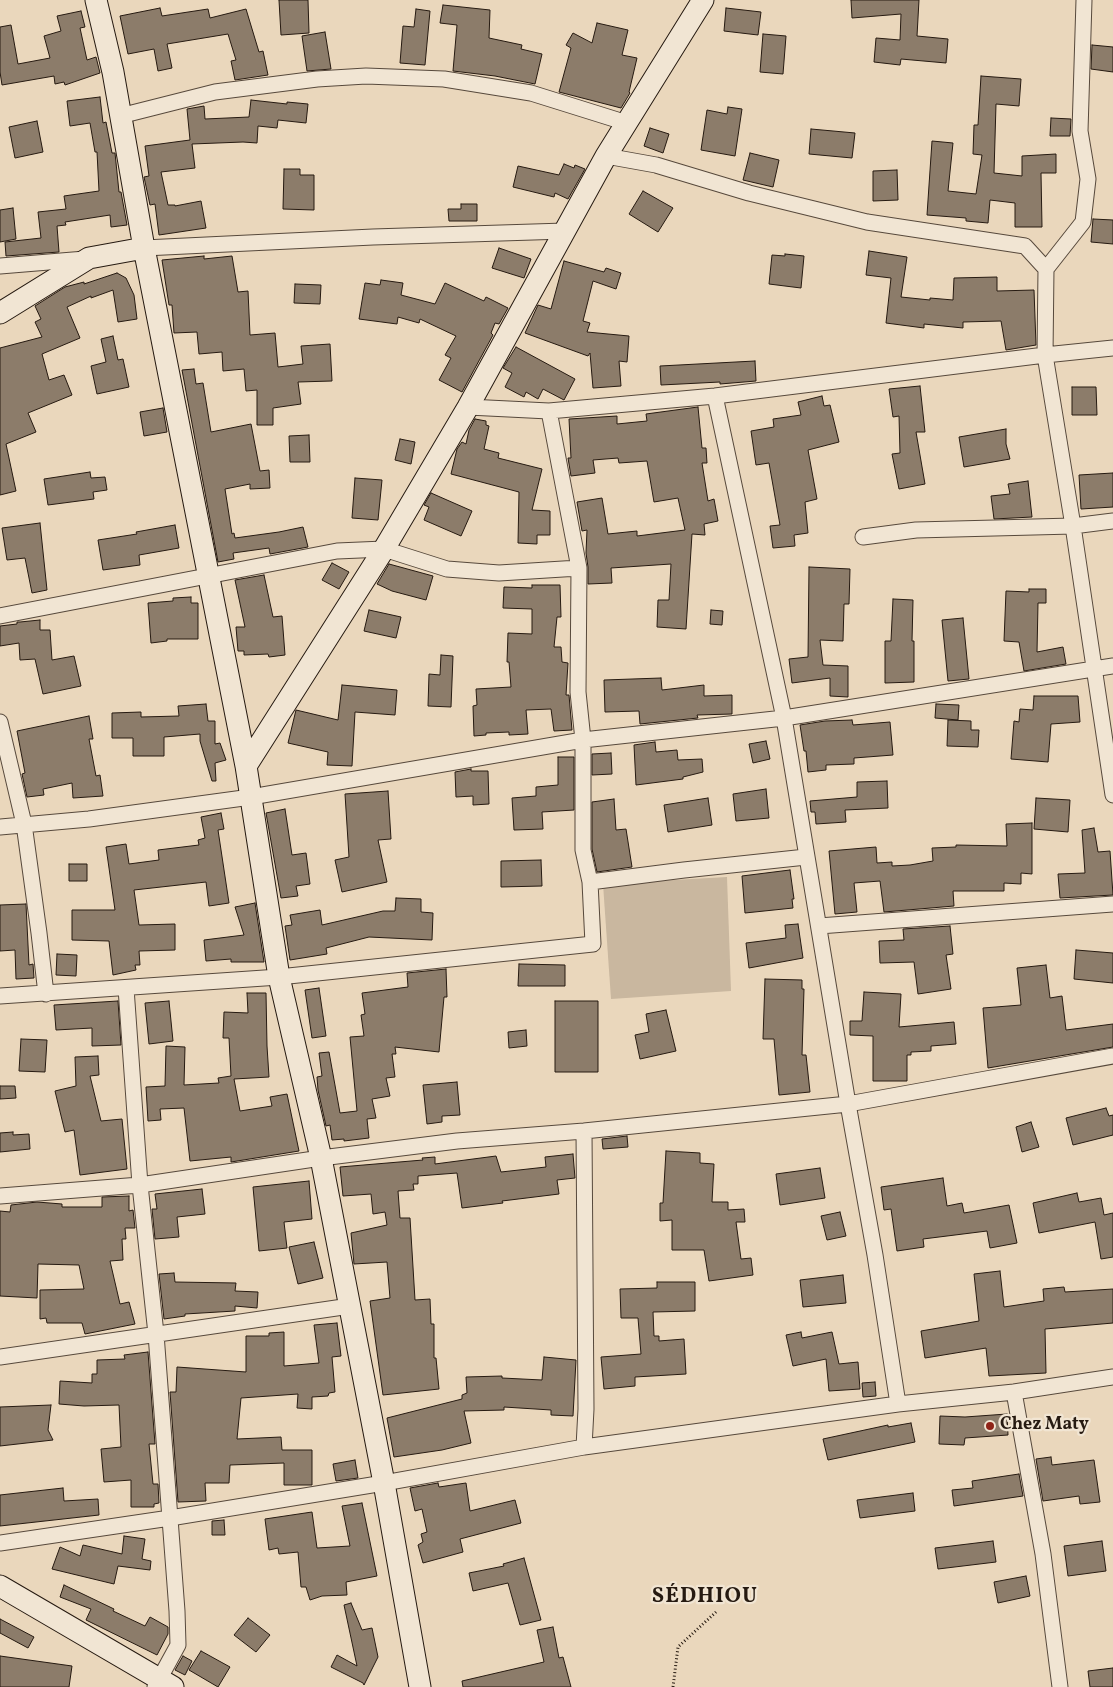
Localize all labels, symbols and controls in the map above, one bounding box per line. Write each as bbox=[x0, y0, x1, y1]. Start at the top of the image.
place label: Chez Maty bbox=[1000, 1415, 1089, 1437]
marker: Chez Maty bbox=[984, 1420, 996, 1432]
district label: SÉDHIOU bbox=[651, 1585, 759, 1611]

